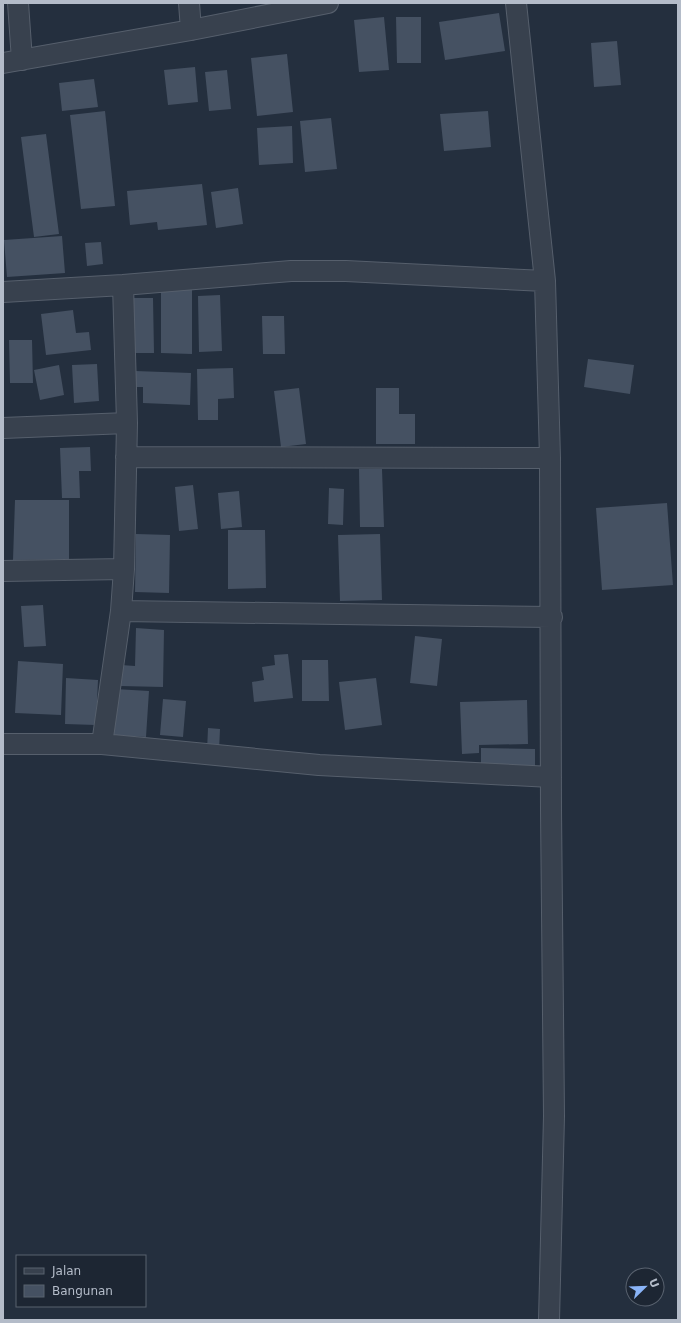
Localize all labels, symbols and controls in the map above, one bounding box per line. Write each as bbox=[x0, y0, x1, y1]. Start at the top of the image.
legend bbox=[16, 1255, 146, 1307]
text: Jalan bbox=[51, 1264, 81, 1278]
north arrow bbox=[625, 1267, 665, 1307]
text: U bbox=[646, 1277, 661, 1290]
text: Bangunan bbox=[52, 1284, 113, 1298]

